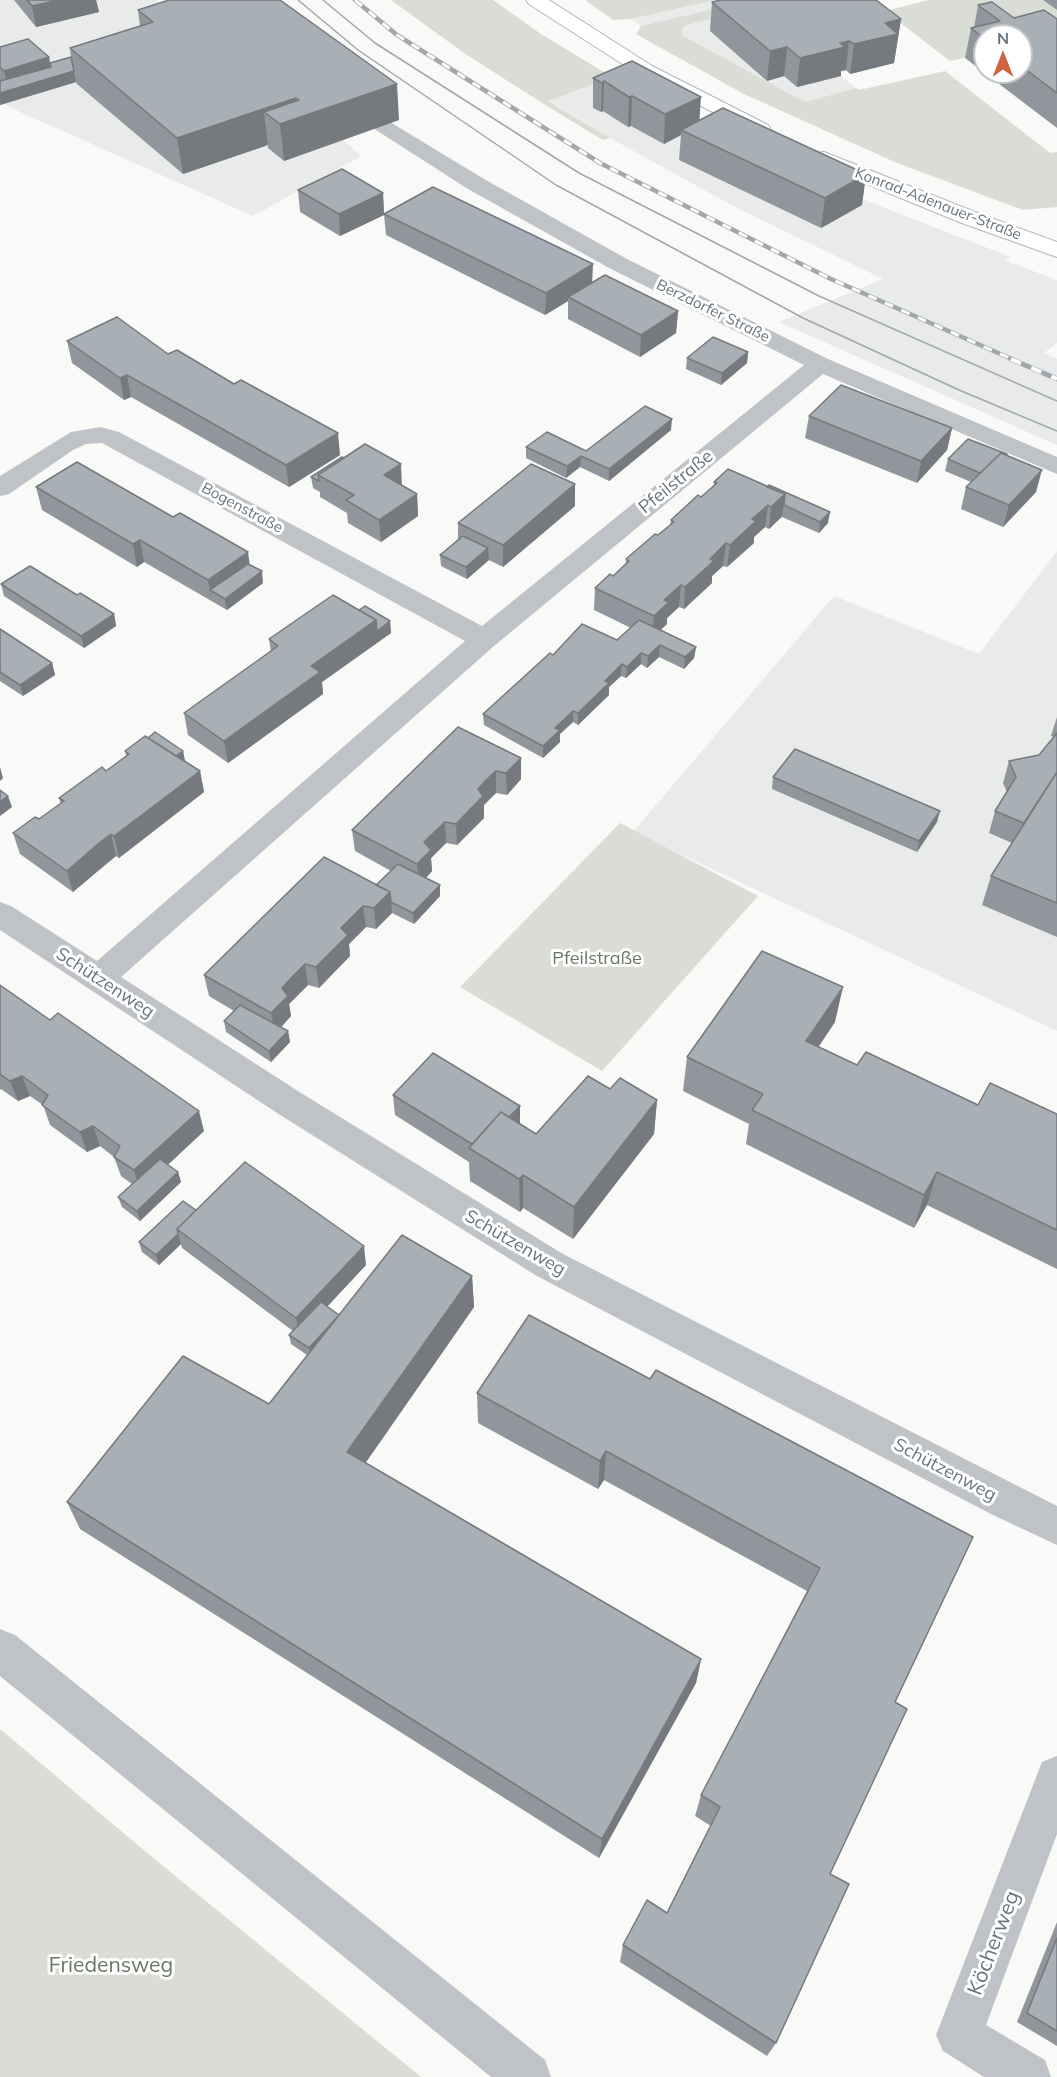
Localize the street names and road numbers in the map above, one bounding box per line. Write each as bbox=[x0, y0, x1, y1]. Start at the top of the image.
street label: Konrad-Adenauer-Straße bbox=[852, 164, 1024, 244]
street label: Berzdorfer Straße bbox=[653, 276, 773, 346]
street label: Pfeilstraße bbox=[634, 445, 718, 519]
street label: Bogenstraße bbox=[198, 479, 286, 537]
street label: Schützenweg bbox=[52, 943, 158, 1023]
street label: Schützenweg bbox=[461, 1205, 569, 1281]
street label: Schützenweg bbox=[890, 1434, 1000, 1506]
street label: Köcherweg bbox=[963, 1887, 1025, 1999]

